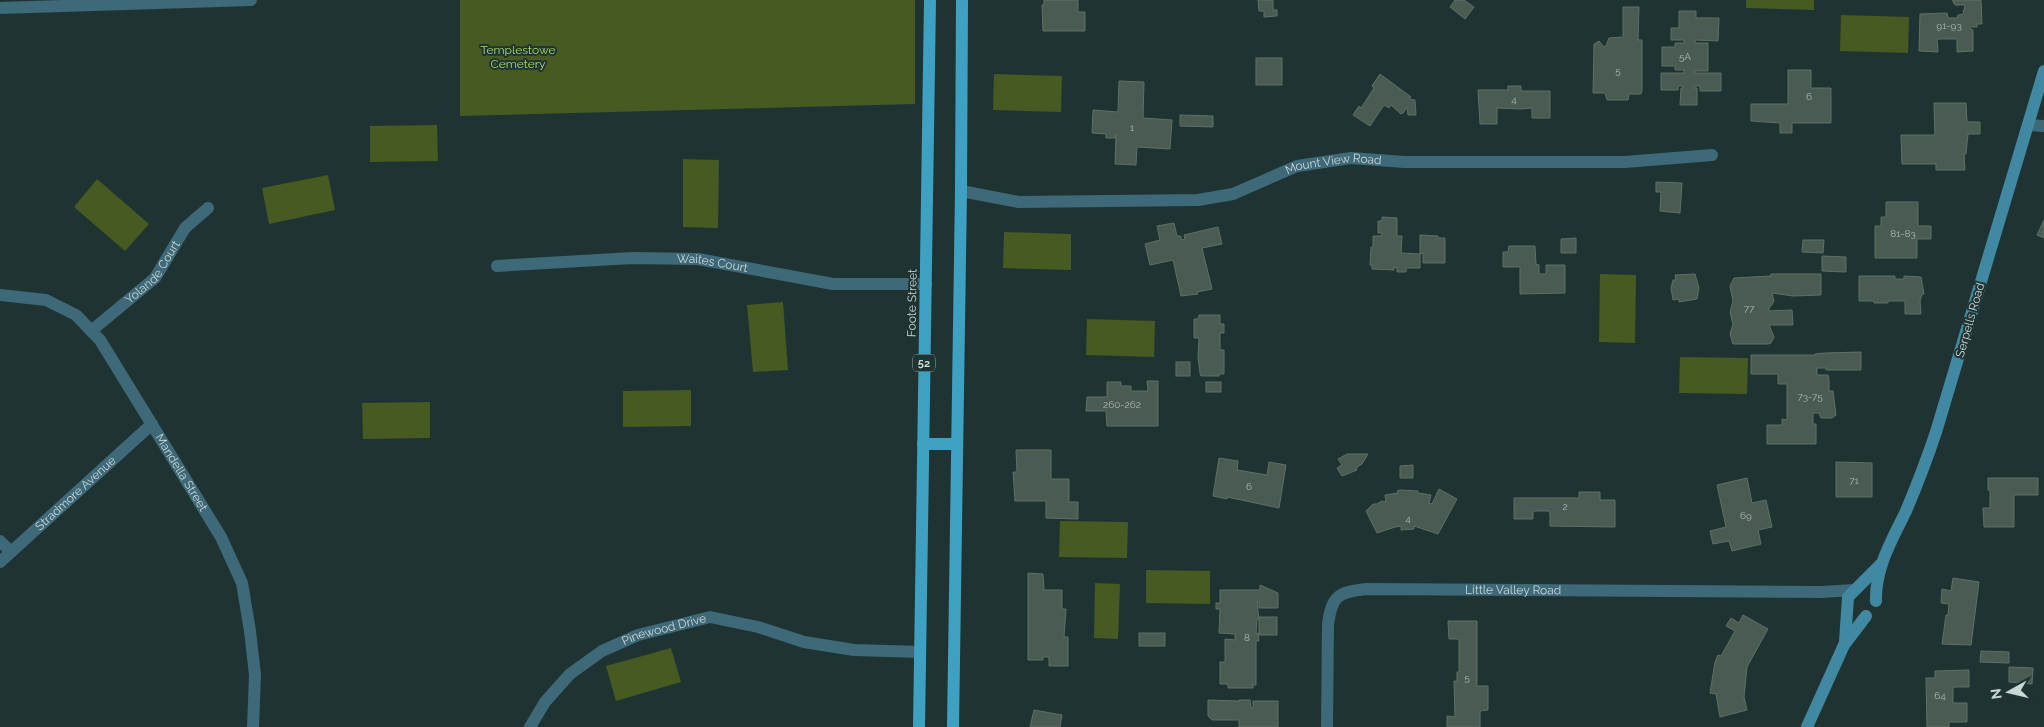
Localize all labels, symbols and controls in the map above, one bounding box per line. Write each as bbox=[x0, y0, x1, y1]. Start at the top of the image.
house number: 91-93 bbox=[1936, 20, 1962, 31]
park label: Templestowe Cemetery bbox=[481, 43, 555, 71]
house number: 5A bbox=[1679, 51, 1691, 62]
house number: 5 bbox=[1615, 65, 1621, 76]
house number: 6 bbox=[1806, 91, 1812, 102]
house number: 4 bbox=[1511, 94, 1517, 105]
house number: 1 bbox=[1130, 122, 1135, 133]
street label: Mount View Road bbox=[1283, 151, 1382, 177]
house number: 81-83 bbox=[1890, 228, 1916, 239]
street label: Yolande Court bbox=[122, 238, 183, 307]
street label: Waites Court bbox=[677, 252, 749, 275]
street label: Foote Street bbox=[904, 269, 920, 337]
street label: Serpells Road bbox=[1953, 281, 1987, 359]
house number: 77 bbox=[1744, 303, 1755, 314]
road number: 52 bbox=[913, 354, 935, 372]
house number: 73-75 bbox=[1797, 391, 1823, 402]
house number: 260-262 bbox=[1103, 399, 1141, 410]
street label: Mandella Street bbox=[152, 431, 210, 514]
street label: Stradmore Avenue bbox=[32, 453, 119, 533]
house number: 71 bbox=[1849, 475, 1860, 486]
house number: 6 bbox=[1246, 481, 1252, 492]
house number: 2 bbox=[1562, 501, 1568, 512]
house number: 69 bbox=[1740, 510, 1752, 521]
house number: 4 bbox=[1405, 513, 1411, 524]
street label: Little Valley Road bbox=[1465, 583, 1561, 597]
street label: Pinewood Drive bbox=[620, 611, 708, 648]
house number: 8 bbox=[1244, 632, 1250, 643]
north arrow bbox=[1984, 667, 2034, 717]
house number: 5 bbox=[1464, 672, 1470, 683]
text: N bbox=[1987, 687, 2005, 700]
house number: 64 bbox=[1934, 690, 1946, 701]

